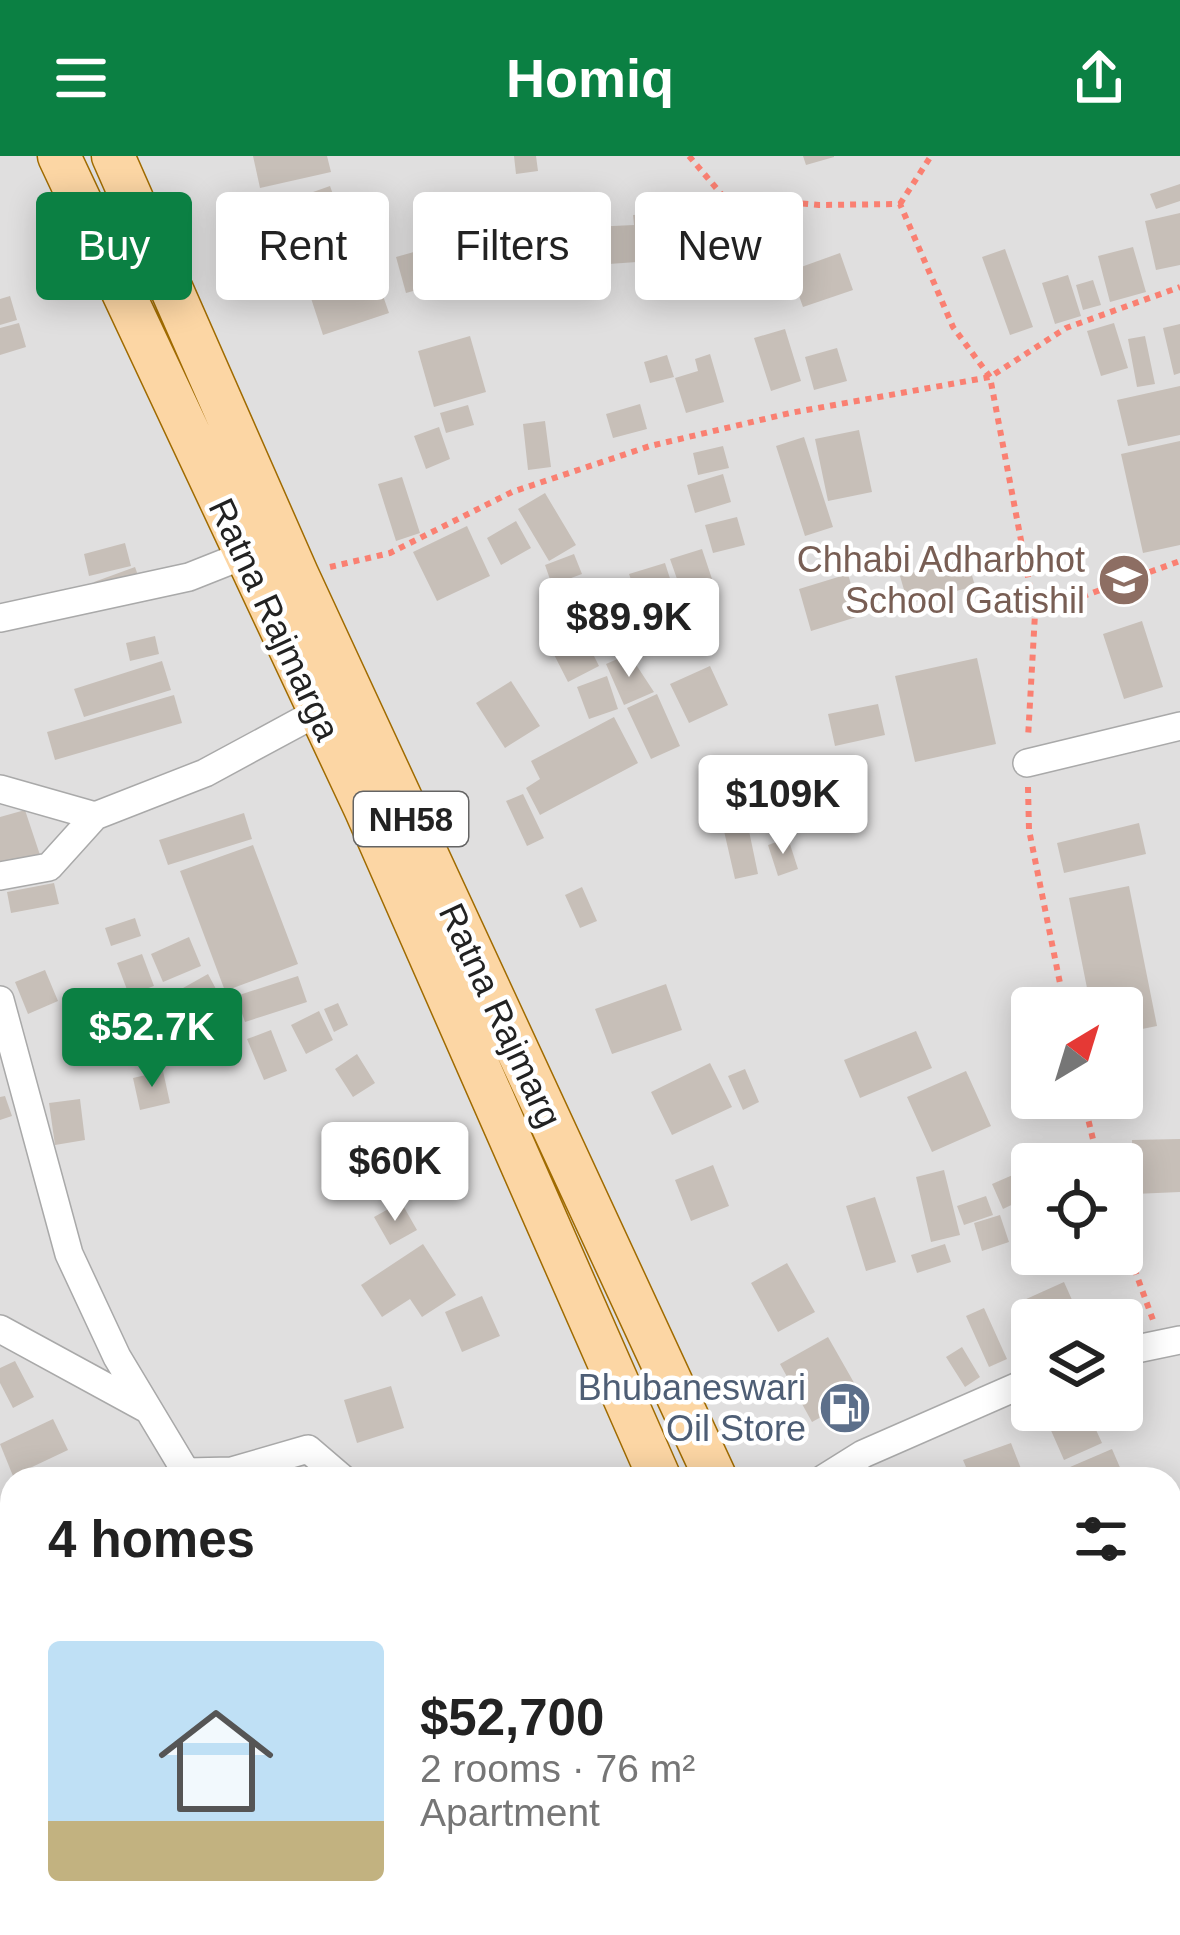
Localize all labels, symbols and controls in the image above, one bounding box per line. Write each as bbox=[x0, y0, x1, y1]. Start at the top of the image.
icon: menu bbox=[48, 45, 114, 111]
icon: share bbox=[1066, 45, 1132, 111]
text: Homiq bbox=[506, 48, 674, 108]
chip: Buy bbox=[36, 192, 192, 300]
chip: Rent bbox=[216, 192, 389, 300]
chip: Filters bbox=[413, 192, 611, 300]
chip: New bbox=[635, 192, 803, 300]
street label: Ratna Rajmarga bbox=[201, 492, 349, 748]
place label: Chhabi Adharbhot School Gatishil bbox=[797, 539, 1085, 621]
school or university icon: Chhabi Adharbhot School Gatishil bbox=[1096, 552, 1152, 608]
pin: $89.9K bbox=[531, 578, 727, 680]
text: $89.9K bbox=[566, 595, 692, 638]
pin: $109K bbox=[699, 755, 867, 857]
text: $109K bbox=[726, 772, 840, 815]
road number: NH58 bbox=[354, 792, 468, 846]
street label: Ratna Rajmarg bbox=[431, 897, 570, 1134]
north arrow bbox=[1011, 987, 1143, 1119]
map controls bbox=[1011, 987, 1143, 1431]
pin: $52.7K bbox=[54, 988, 250, 1090]
text: $52.7K bbox=[89, 1005, 215, 1048]
pin: $60K bbox=[324, 1122, 466, 1224]
text: $60K bbox=[348, 1139, 442, 1182]
button: locate bbox=[1011, 1143, 1143, 1275]
button: layers bbox=[1011, 1299, 1143, 1431]
place label: Bhubaneswari Oil Store bbox=[578, 1367, 806, 1449]
fuel station icon: Bhubaneswari Oil Store bbox=[817, 1380, 873, 1436]
icon: filters bbox=[1068, 1506, 1134, 1572]
text: 4 homes bbox=[48, 1511, 255, 1568]
icon: home bbox=[144, 1689, 288, 1833]
text: $52,700 bbox=[420, 1689, 604, 1746]
text: 2 rooms · 76 m² bbox=[420, 1747, 695, 1790]
text: Apartment bbox=[420, 1791, 600, 1834]

